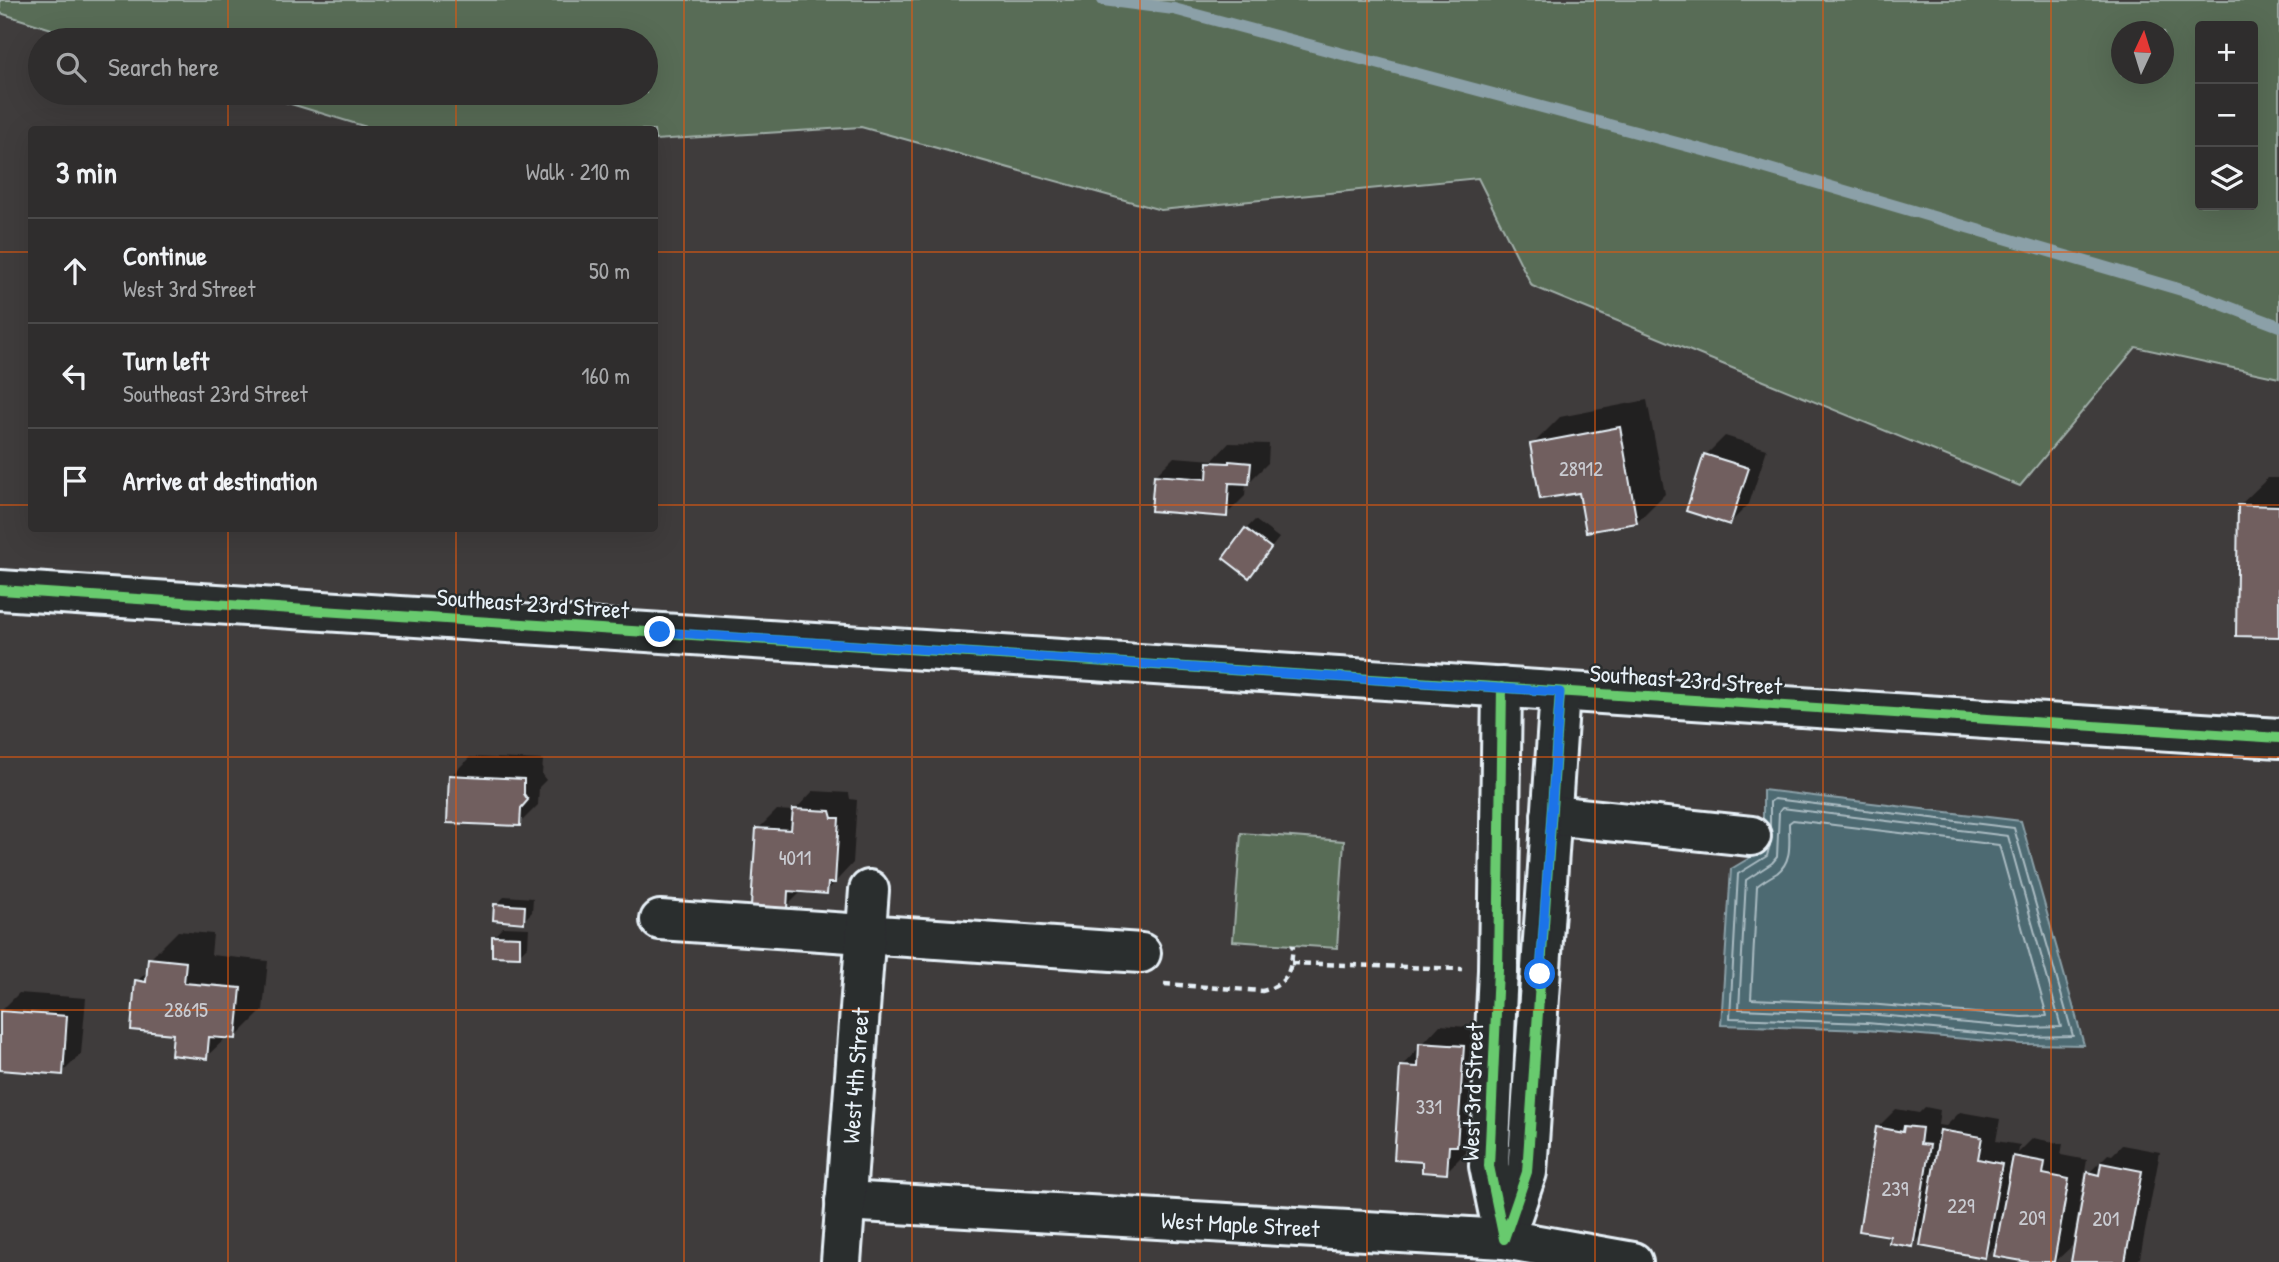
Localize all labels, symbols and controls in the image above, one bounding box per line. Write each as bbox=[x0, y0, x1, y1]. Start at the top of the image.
north arrow bbox=[2111, 21, 2174, 84]
map controls bbox=[2195, 21, 2258, 210]
button: + bbox=[2195, 21, 2258, 84]
search box bbox=[28, 28, 658, 105]
icon: search bbox=[52, 48, 90, 86]
text: Search here bbox=[108, 49, 219, 84]
button: − bbox=[2195, 84, 2258, 147]
button: layers bbox=[2195, 147, 2258, 210]
text: 3 min bbox=[56, 152, 117, 192]
text: Walk · 210 m bbox=[526, 156, 630, 187]
text: Continue bbox=[123, 238, 207, 273]
icon: ahead bbox=[56, 252, 94, 290]
text: 50 m bbox=[589, 255, 630, 286]
text: West 3rd Street bbox=[123, 273, 255, 304]
text: Turn left bbox=[123, 343, 209, 378]
icon: left bbox=[56, 357, 94, 395]
text: 160 m bbox=[581, 360, 630, 391]
text: Southeast 23rd Street bbox=[123, 378, 308, 409]
house number: 28912 bbox=[1559, 454, 1603, 483]
icon: arrive bbox=[56, 462, 94, 500]
text: Arrive at destination bbox=[123, 463, 318, 498]
street label: Southeast 23rd Street bbox=[436, 580, 631, 626]
route end bbox=[644, 616, 675, 647]
street label: Southeast 23rd Street bbox=[1589, 656, 1784, 702]
house number: 4011 bbox=[779, 843, 811, 872]
route start bbox=[1524, 958, 1555, 989]
house number: 28615 bbox=[164, 995, 208, 1024]
street label: West 4th Street bbox=[834, 1006, 876, 1145]
street label: West 3rd Street bbox=[1454, 1022, 1490, 1162]
house number: 331 bbox=[1416, 1092, 1442, 1121]
house number: 239 bbox=[1882, 1174, 1909, 1203]
house number: 229 bbox=[1947, 1191, 1975, 1220]
street label: West Maple Street bbox=[1160, 1203, 1321, 1244]
house number: 209 bbox=[2019, 1203, 2046, 1232]
house number: 201 bbox=[2093, 1204, 2119, 1233]

